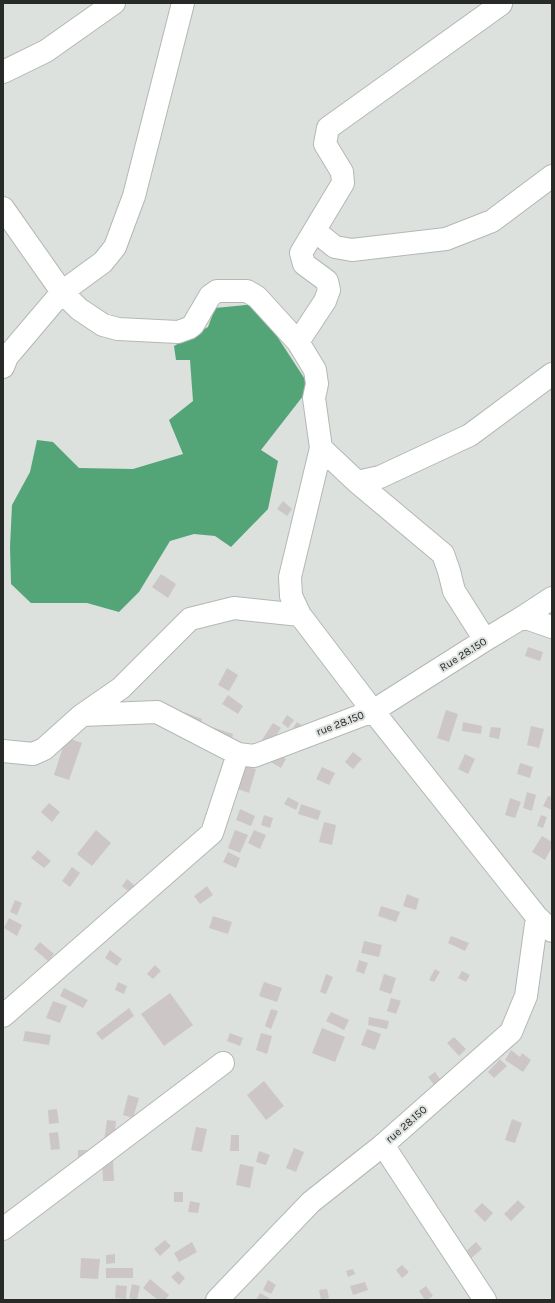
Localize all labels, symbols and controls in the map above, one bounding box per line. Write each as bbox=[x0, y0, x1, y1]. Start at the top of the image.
street label: Rue 28.150 bbox=[437, 635, 489, 674]
street label: rue 28.150 bbox=[314, 708, 366, 739]
street label: rue 28.150 bbox=[383, 1103, 430, 1146]

